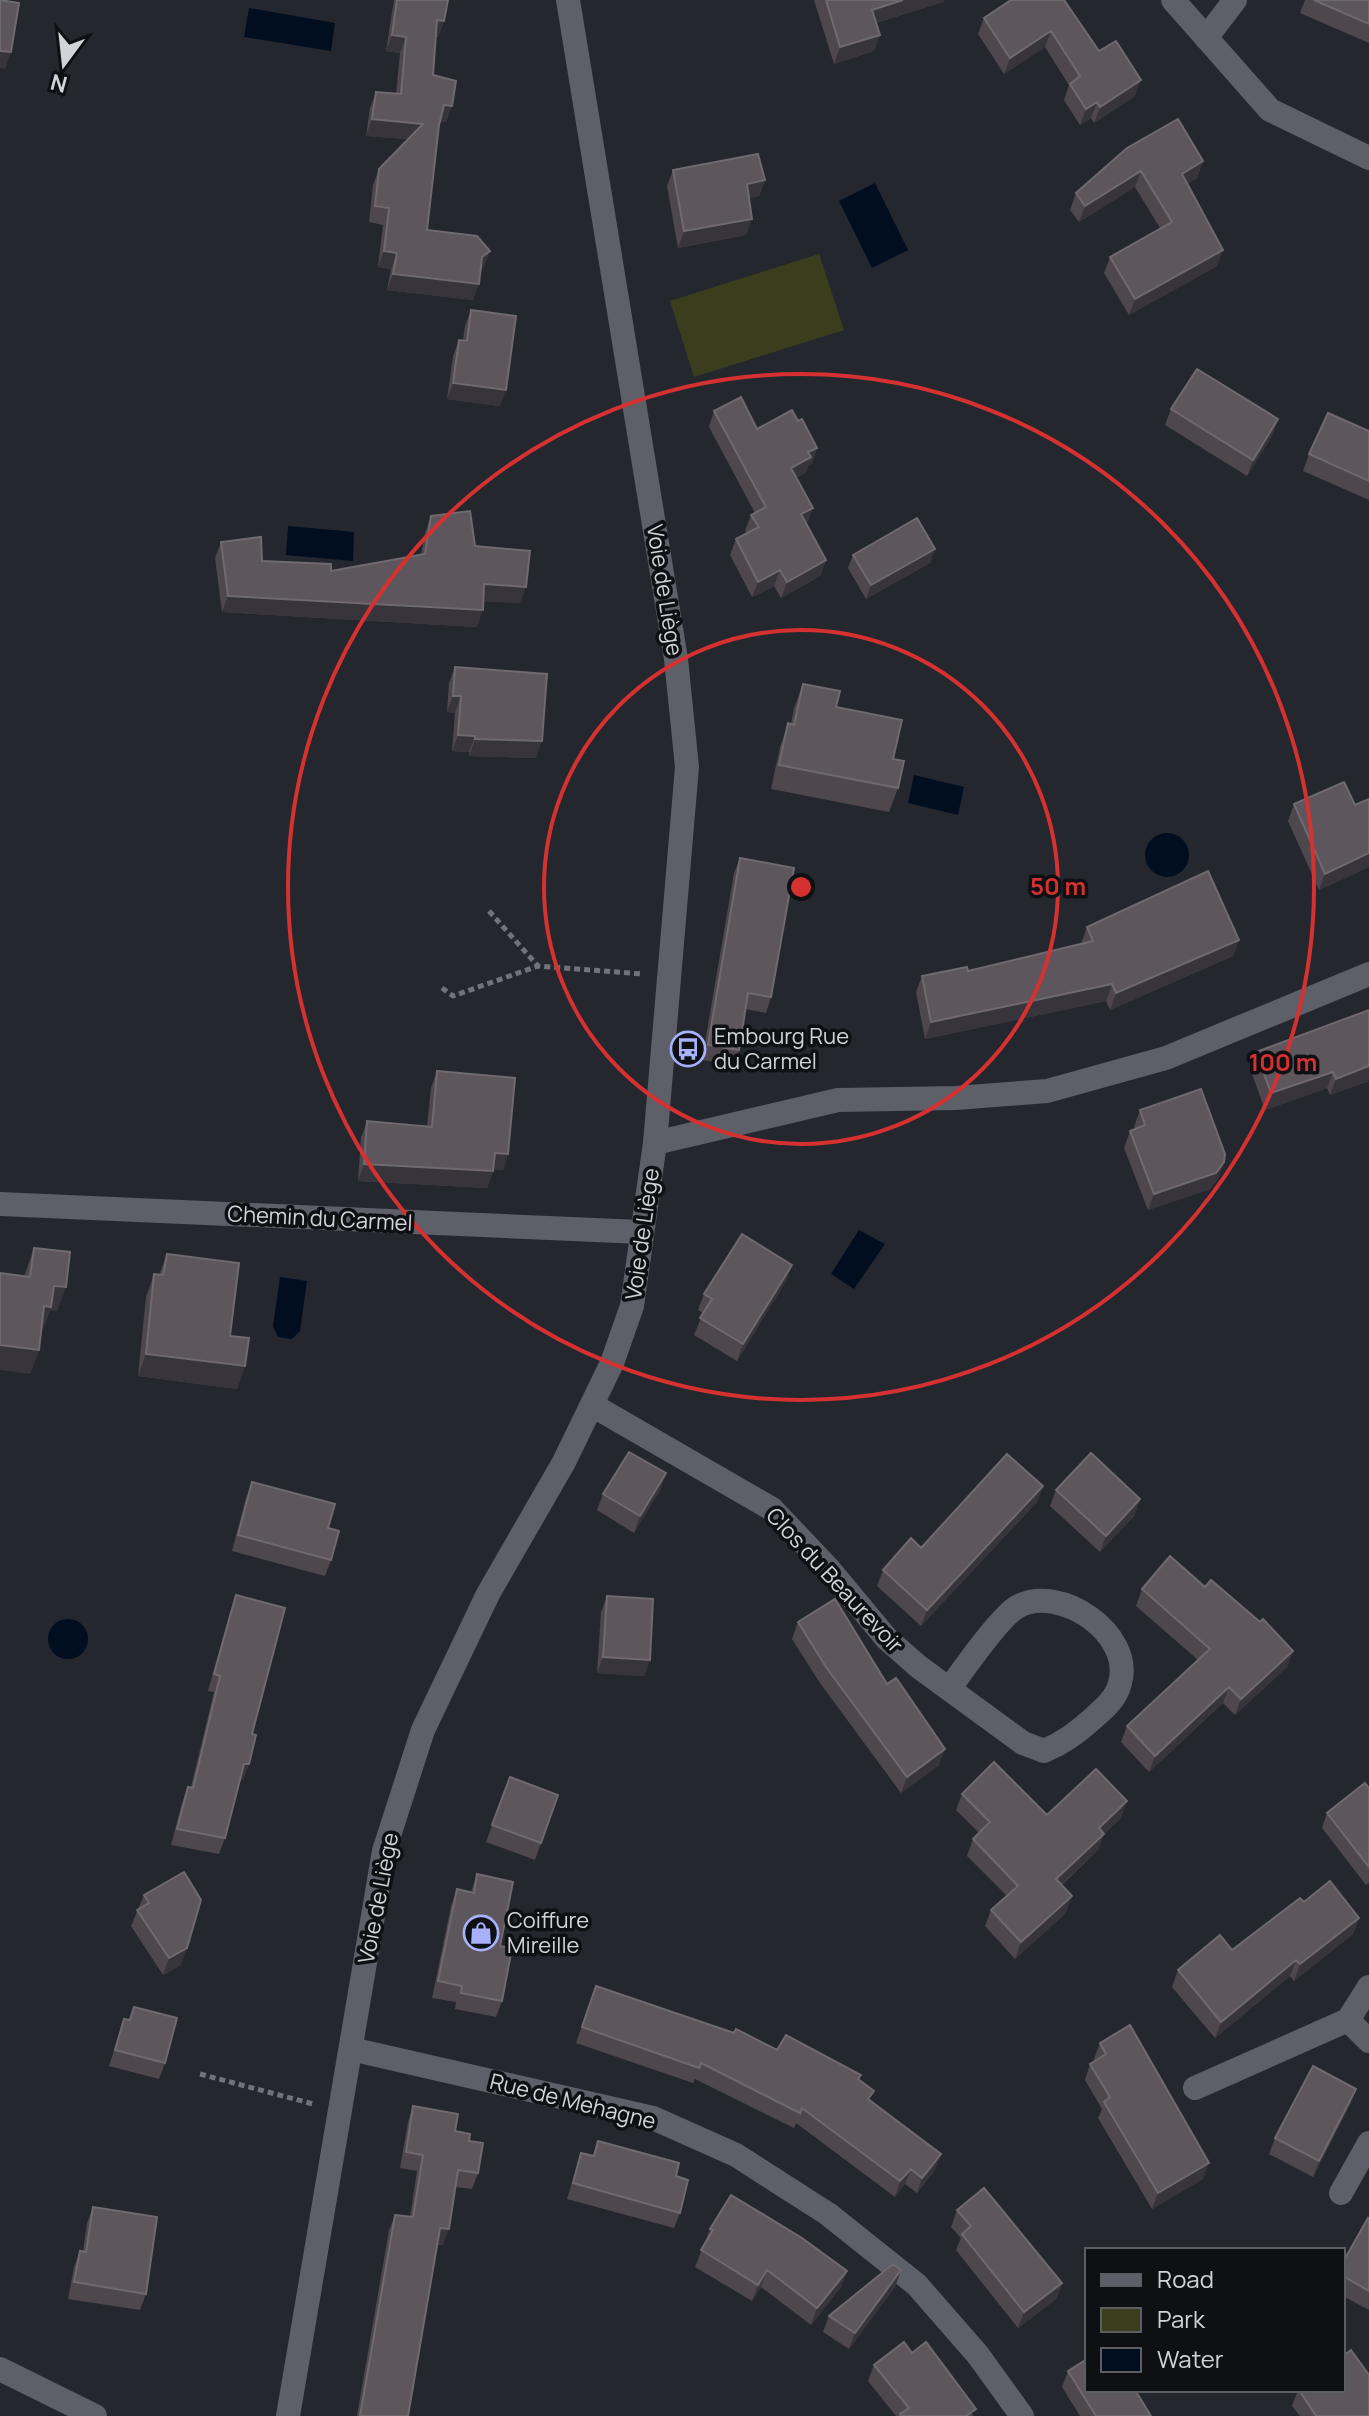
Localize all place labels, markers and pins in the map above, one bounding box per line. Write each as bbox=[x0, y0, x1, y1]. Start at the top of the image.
centre of rings bbox=[787, 873, 815, 901]
place label: Embourg Rue du Carmel bbox=[714, 1021, 849, 1076]
bus stop icon: Embourg Rue du Carmel bbox=[669, 1030, 707, 1068]
place label: Coiffure Mireille bbox=[507, 1905, 589, 1960]
shop icon: Coiffure Mireille bbox=[462, 1914, 500, 1952]

